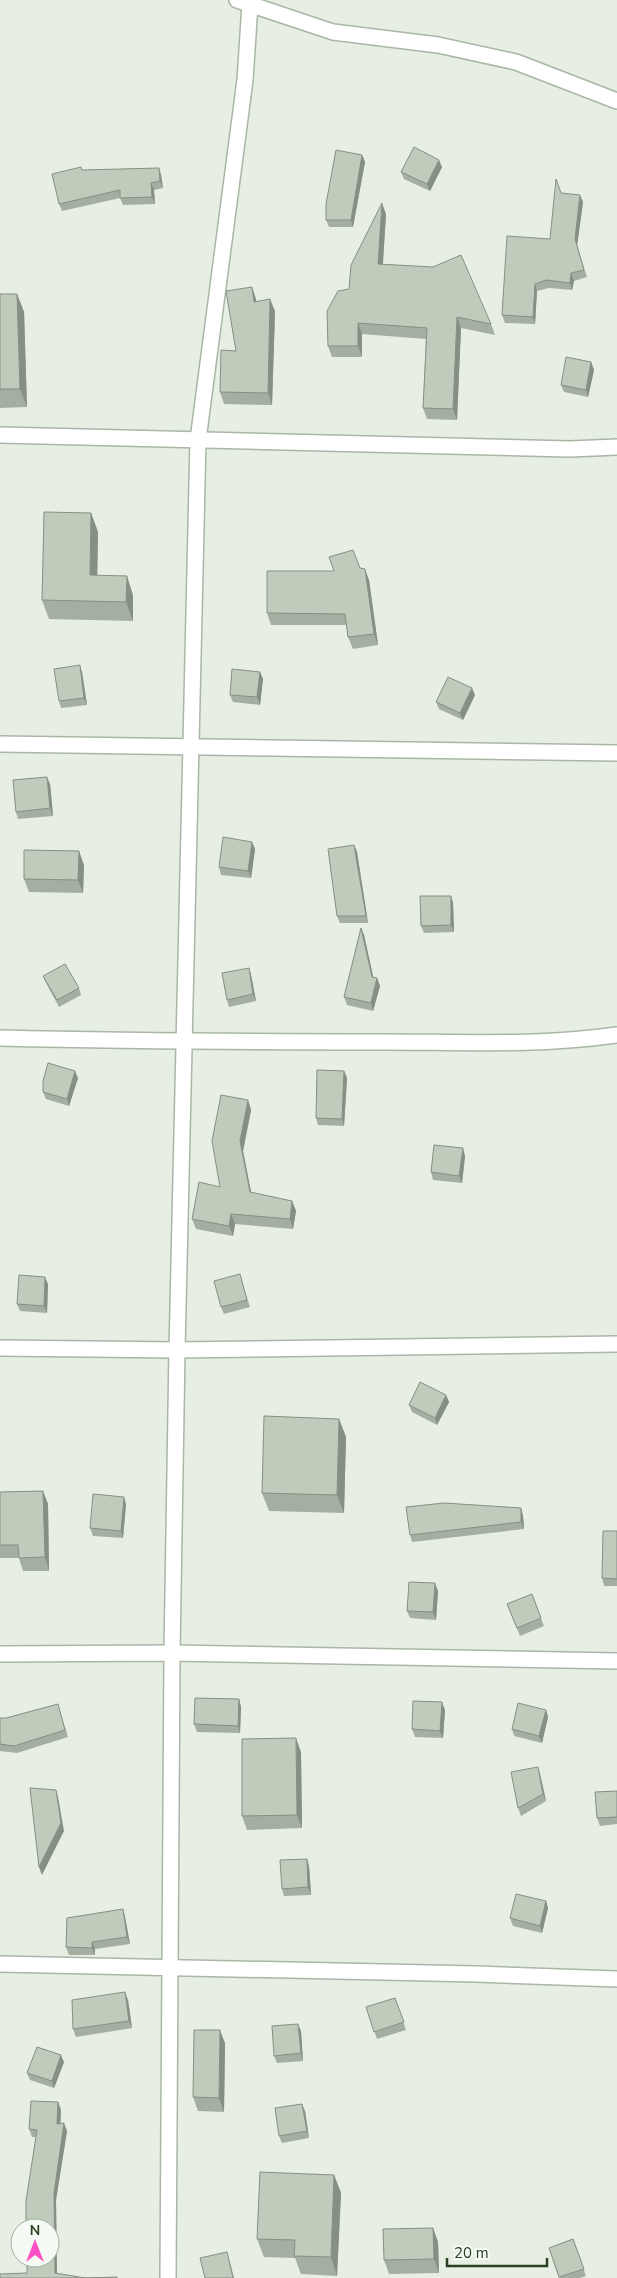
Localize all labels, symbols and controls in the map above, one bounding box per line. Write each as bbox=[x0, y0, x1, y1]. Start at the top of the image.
north arrow bbox=[10, 2218, 60, 2268]
text: N bbox=[30, 2221, 40, 2240]
scale bar bbox=[447, 2236, 547, 2268]
text: 20 m bbox=[454, 2243, 489, 2263]

